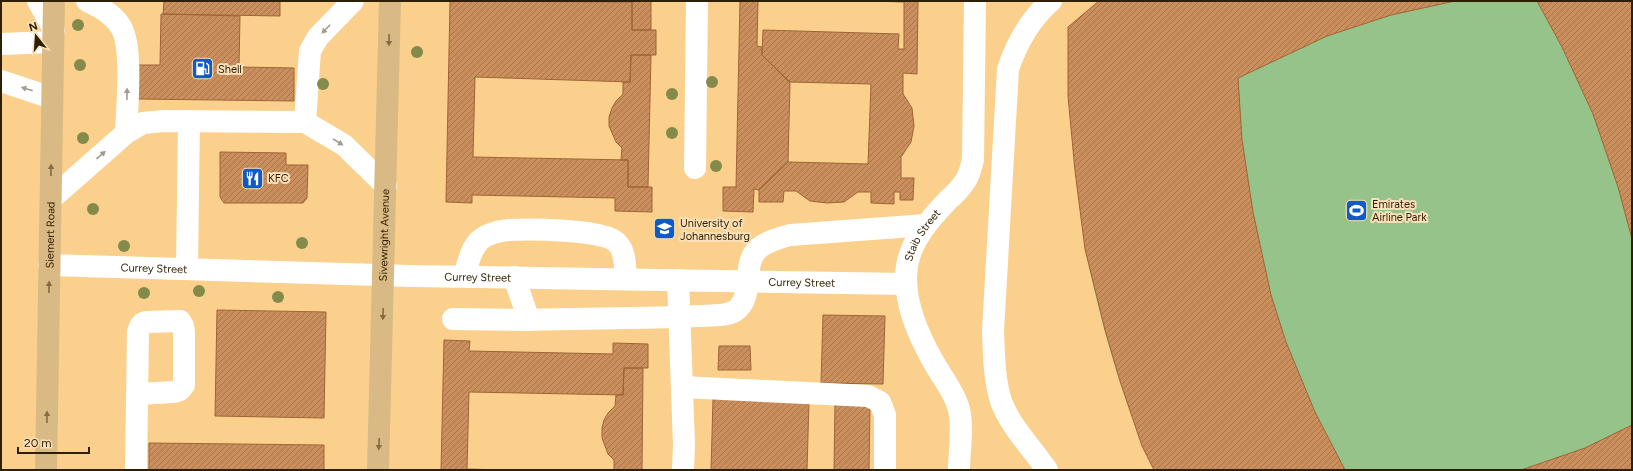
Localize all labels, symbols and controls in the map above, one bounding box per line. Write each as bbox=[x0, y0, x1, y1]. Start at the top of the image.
north arrow bbox=[16, 16, 56, 56]
text: N bbox=[27, 19, 39, 34]
one-way arrow bbox=[321, 24, 331, 34]
one-way arrow bbox=[386, 34, 392, 47]
fuel station icon: Shell bbox=[189, 56, 215, 82]
place label: Shell bbox=[218, 63, 242, 76]
one-way arrow bbox=[20, 86, 32, 92]
one-way arrow bbox=[124, 87, 130, 100]
one-way arrow bbox=[332, 139, 344, 146]
one-way arrow bbox=[96, 150, 106, 159]
one-way arrow bbox=[48, 163, 54, 176]
restaurant icon: KFC bbox=[240, 165, 266, 191]
place label: KFC bbox=[268, 172, 289, 185]
street label: Sivewright Avenue bbox=[376, 189, 392, 281]
sports icon: Emirates Airline Park bbox=[1343, 197, 1369, 223]
place label: Emirates Airline Park bbox=[1372, 198, 1427, 224]
street label: Siemert Road bbox=[43, 202, 57, 268]
street label: Staib Street bbox=[902, 206, 943, 263]
school or university icon: University of Johannesburg bbox=[652, 216, 678, 242]
place label: University of Johannesburg bbox=[680, 217, 750, 243]
street label: Currey Street bbox=[120, 261, 188, 276]
street label: Currey Street bbox=[444, 270, 511, 284]
street label: Currey Street bbox=[768, 275, 835, 289]
one-way arrow bbox=[46, 280, 52, 293]
one-way arrow bbox=[380, 308, 386, 321]
one-way arrow bbox=[44, 410, 50, 423]
scale bar bbox=[18, 429, 89, 455]
text: 20 m bbox=[24, 436, 52, 450]
one-way arrow bbox=[376, 438, 382, 451]

